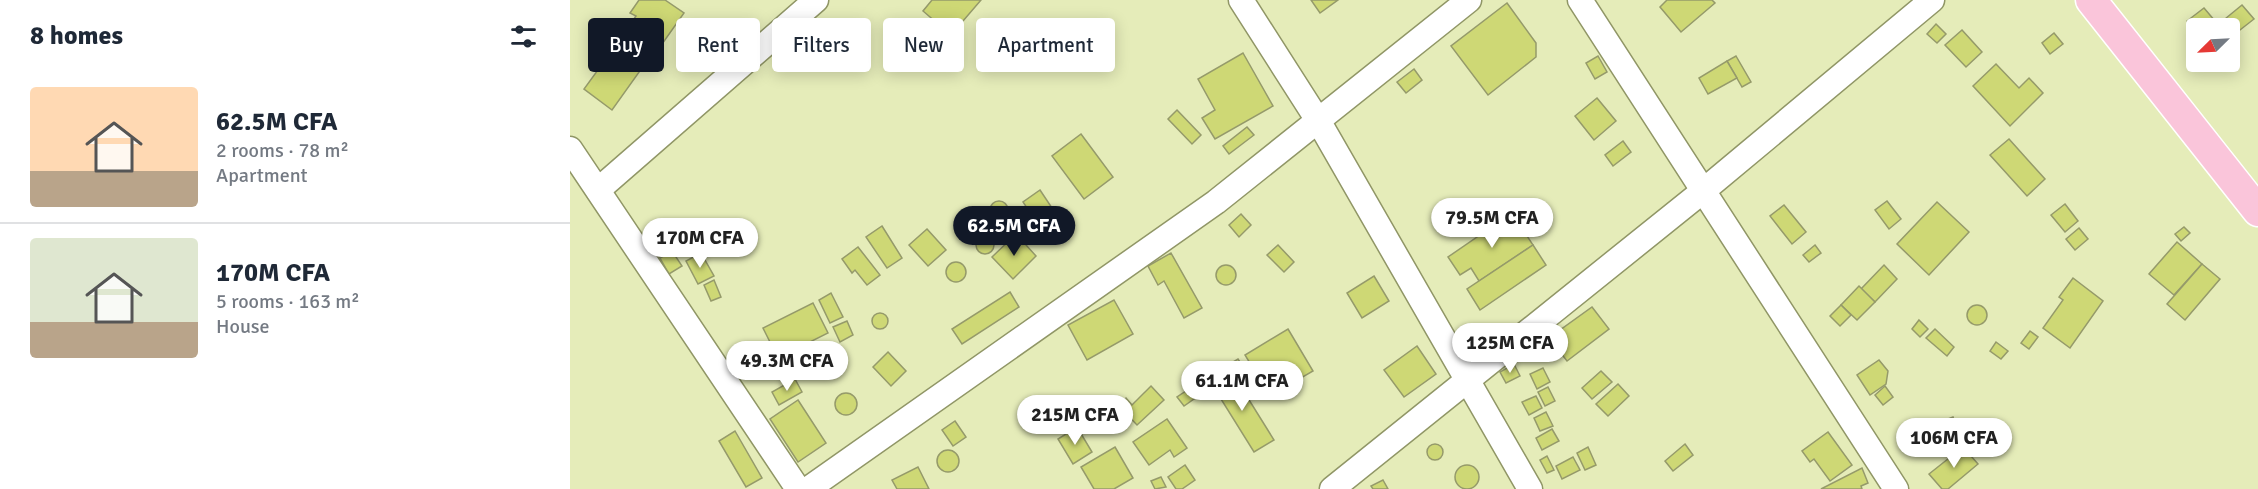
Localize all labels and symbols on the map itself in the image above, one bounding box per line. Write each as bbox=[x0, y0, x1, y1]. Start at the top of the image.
north arrow bbox=[2186, 18, 2240, 72]
pin: 79.5M CFA bbox=[1423, 198, 1561, 249]
pin: 62.5M CFA bbox=[945, 206, 1083, 257]
pin: 170M CFA bbox=[638, 218, 762, 269]
pin: 125M CFA bbox=[1448, 323, 1572, 374]
pin: 49.3M CFA bbox=[718, 341, 856, 392]
pin: 61.1M CFA bbox=[1173, 361, 1311, 412]
pin: 215M CFA bbox=[1013, 395, 1137, 446]
pin: 106M CFA bbox=[1892, 418, 2016, 469]

